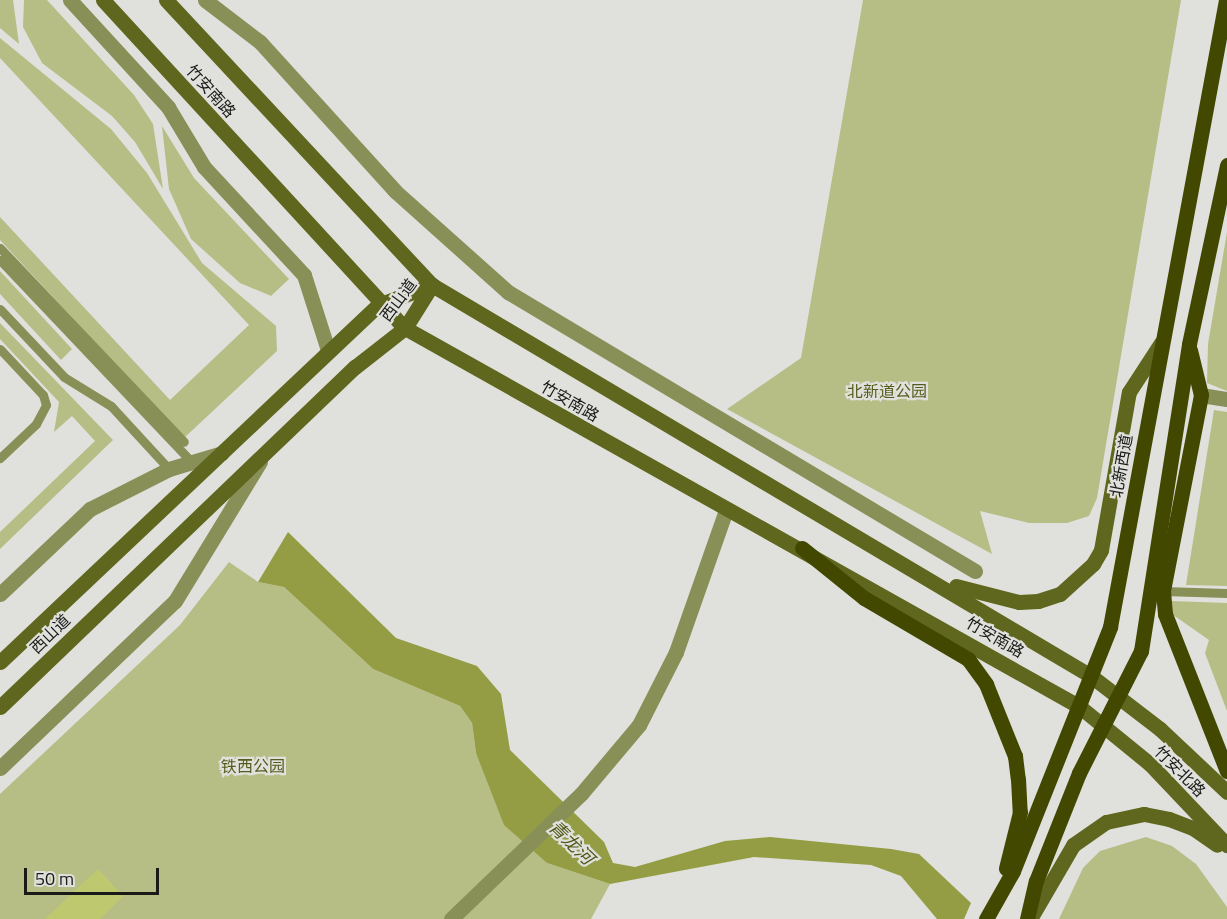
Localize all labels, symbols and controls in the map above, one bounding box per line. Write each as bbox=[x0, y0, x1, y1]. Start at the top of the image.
street label: 竹安南路 bbox=[182, 61, 240, 121]
street label: 西山道 bbox=[376, 275, 420, 325]
street label: 竹安南路 bbox=[537, 377, 603, 425]
park label: 北新道公园 bbox=[847, 381, 927, 401]
street label: 北新西道 bbox=[1106, 433, 1136, 499]
street label: 西山道 bbox=[26, 610, 74, 658]
street label: 竹安南路 bbox=[962, 613, 1028, 661]
street label: 竹安北路 bbox=[1151, 742, 1209, 800]
park label: 铁西公园 bbox=[221, 756, 285, 776]
water label: 青龙河 bbox=[544, 816, 598, 870]
scale bar bbox=[27, 856, 162, 894]
text: 50 m bbox=[35, 865, 74, 892]

